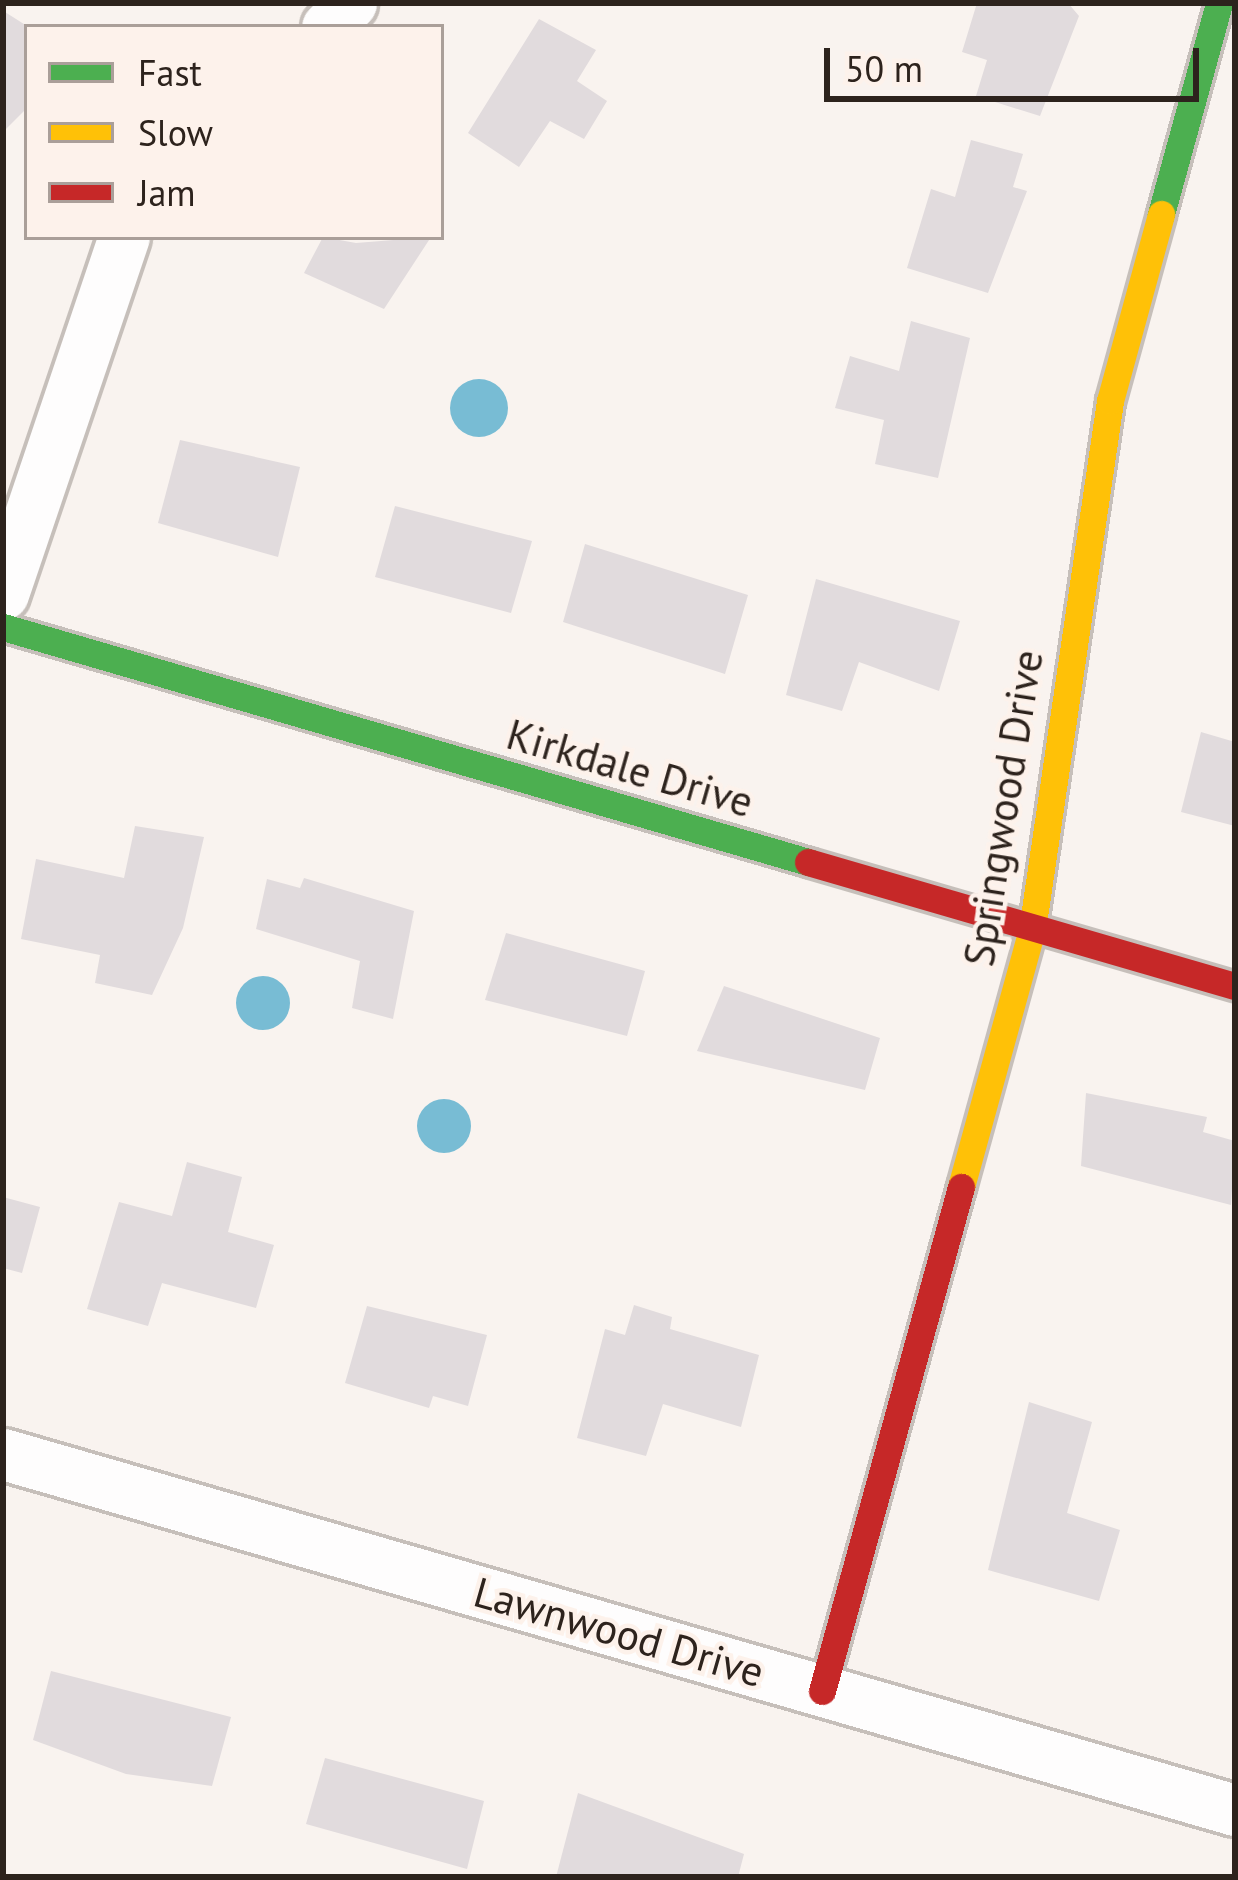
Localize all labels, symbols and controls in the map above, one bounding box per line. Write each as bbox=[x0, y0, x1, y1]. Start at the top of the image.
legend bbox=[24, 24, 444, 240]
scale bar bbox=[830, 24, 1205, 98]
text: 50 m bbox=[845, 45, 923, 92]
text: Fast bbox=[138, 49, 202, 96]
text: Slow bbox=[138, 109, 213, 156]
text: Jam bbox=[138, 169, 196, 216]
street label: Springwood Drive bbox=[953, 646, 1053, 970]
street label: Kirkdale Drive bbox=[501, 709, 759, 827]
street label: Lawnwood Drive bbox=[468, 1567, 770, 1697]

